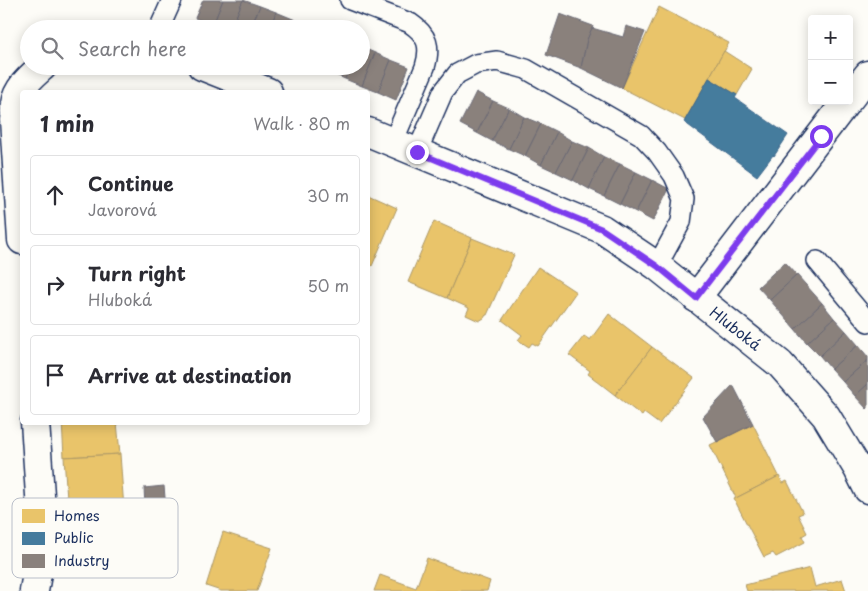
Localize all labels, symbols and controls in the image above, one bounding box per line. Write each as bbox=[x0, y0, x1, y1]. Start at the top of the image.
map controls bbox=[808, 15, 853, 105]
button: + bbox=[808, 15, 853, 60]
search box bbox=[20, 20, 370, 75]
icon: search bbox=[38, 34, 66, 62]
text: Search here bbox=[78, 34, 187, 62]
button: − bbox=[808, 60, 853, 105]
text: 1 min bbox=[40, 107, 94, 139]
text: Walk · 80 m bbox=[253, 111, 350, 135]
route start bbox=[810, 125, 833, 148]
route end bbox=[406, 141, 429, 164]
text: Continue bbox=[88, 169, 174, 197]
icon: ahead bbox=[41, 181, 69, 209]
text: 30 m bbox=[307, 183, 349, 207]
text: Javorová bbox=[88, 197, 157, 221]
text: Turn right bbox=[88, 259, 186, 287]
icon: right bbox=[41, 271, 69, 299]
text: 50 m bbox=[308, 273, 349, 297]
text: Hluboká bbox=[88, 287, 152, 311]
street label: Hluboká bbox=[705, 300, 767, 356]
icon: arrive bbox=[41, 361, 69, 389]
text: Arrive at destination bbox=[88, 361, 292, 389]
legend bbox=[12, 498, 178, 578]
text: Homes bbox=[54, 505, 100, 526]
text: Public bbox=[54, 527, 94, 548]
text: Industry bbox=[54, 550, 109, 571]

